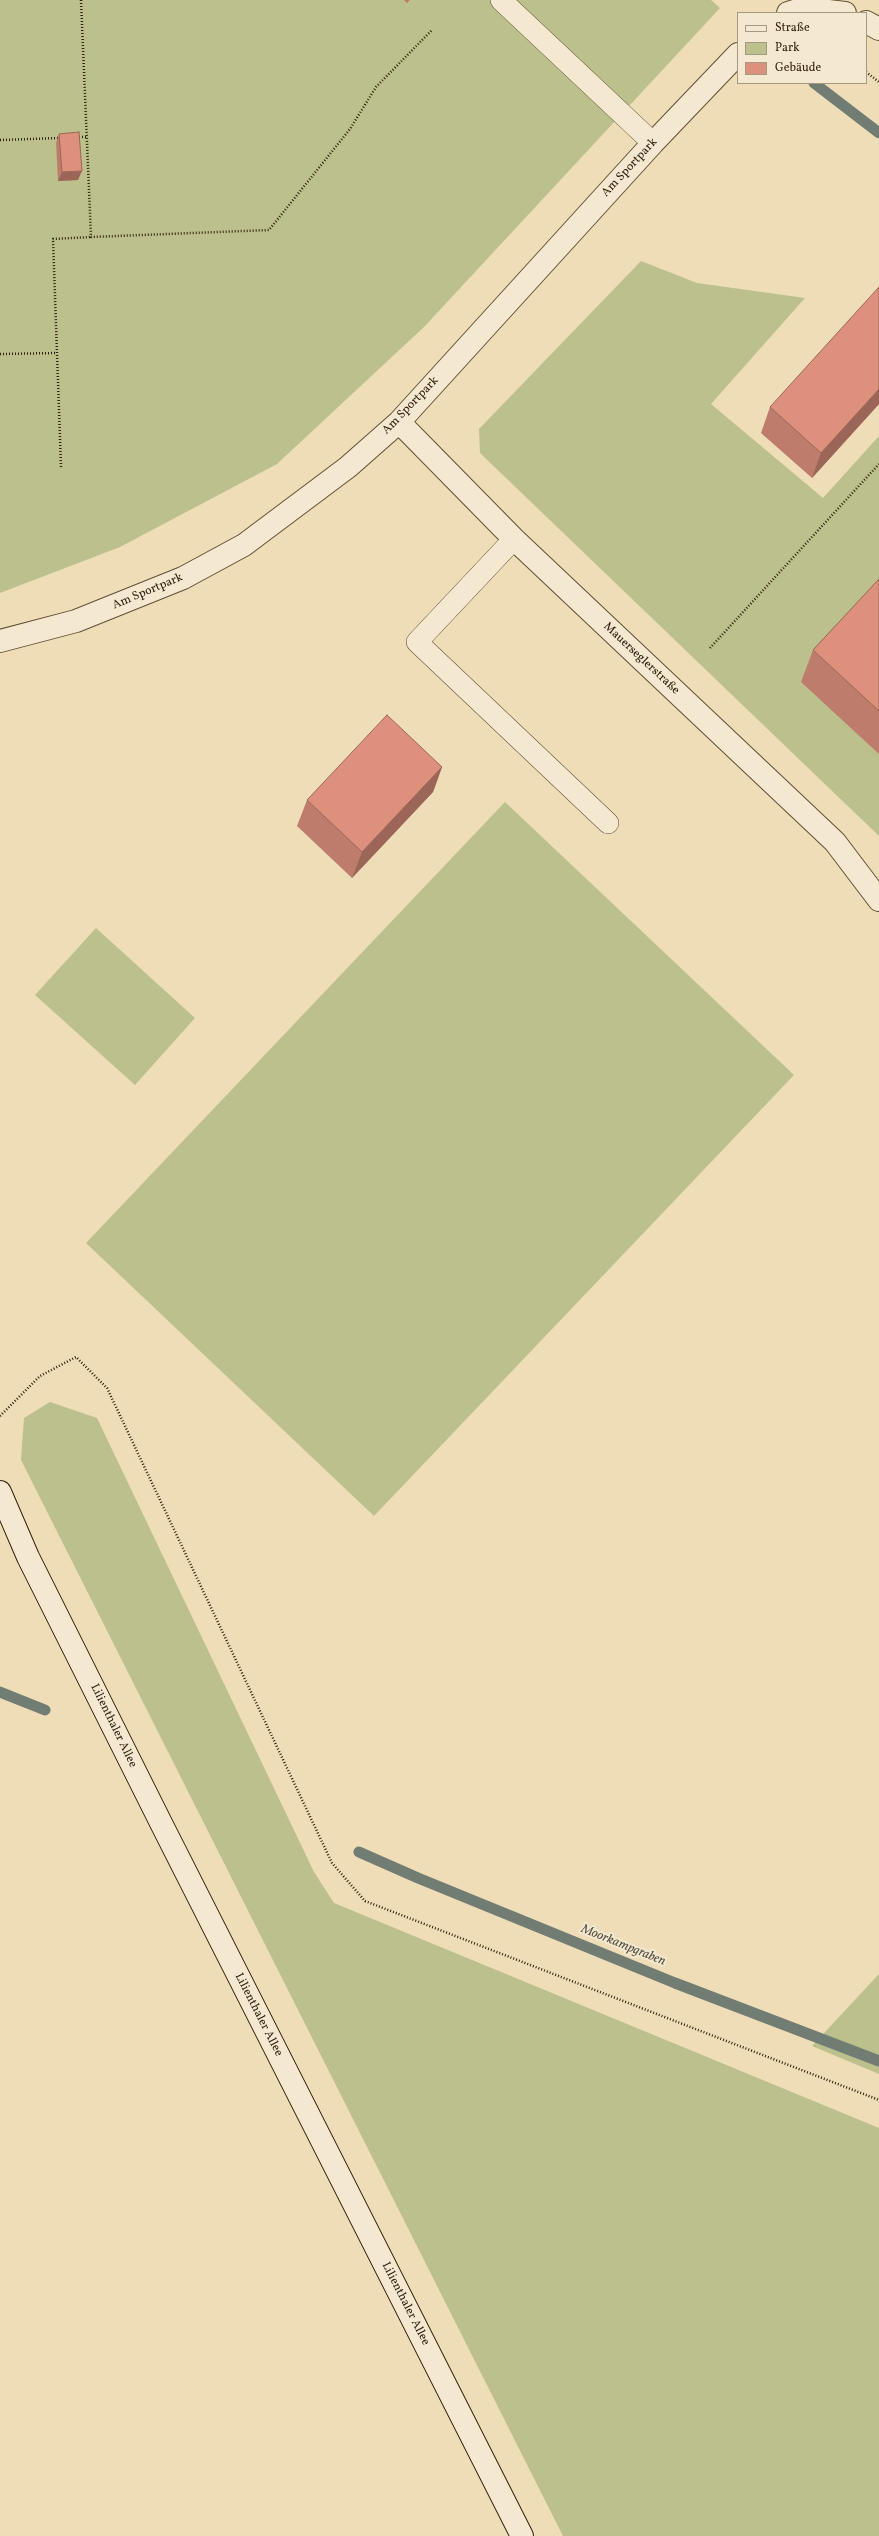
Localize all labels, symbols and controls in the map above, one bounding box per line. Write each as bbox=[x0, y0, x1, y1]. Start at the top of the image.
legend bbox=[737, 12, 867, 84]
text: Straße bbox=[775, 20, 810, 36]
text: Park bbox=[775, 40, 800, 56]
text: Gebäude bbox=[775, 60, 821, 76]
street label: Am Sportpark bbox=[599, 136, 661, 200]
street label: Am Sportpark bbox=[380, 374, 442, 438]
street label: Am Sportpark bbox=[111, 571, 185, 613]
street label: Mauerseglerstraße bbox=[600, 620, 682, 698]
street label: Lilienthaler Allee bbox=[86, 1682, 140, 1770]
water label: Moorkampgraben bbox=[578, 1922, 668, 1970]
street label: Lilienthaler Allee bbox=[231, 1971, 285, 2059]
street label: Lilienthaler Allee bbox=[378, 2260, 432, 2348]

